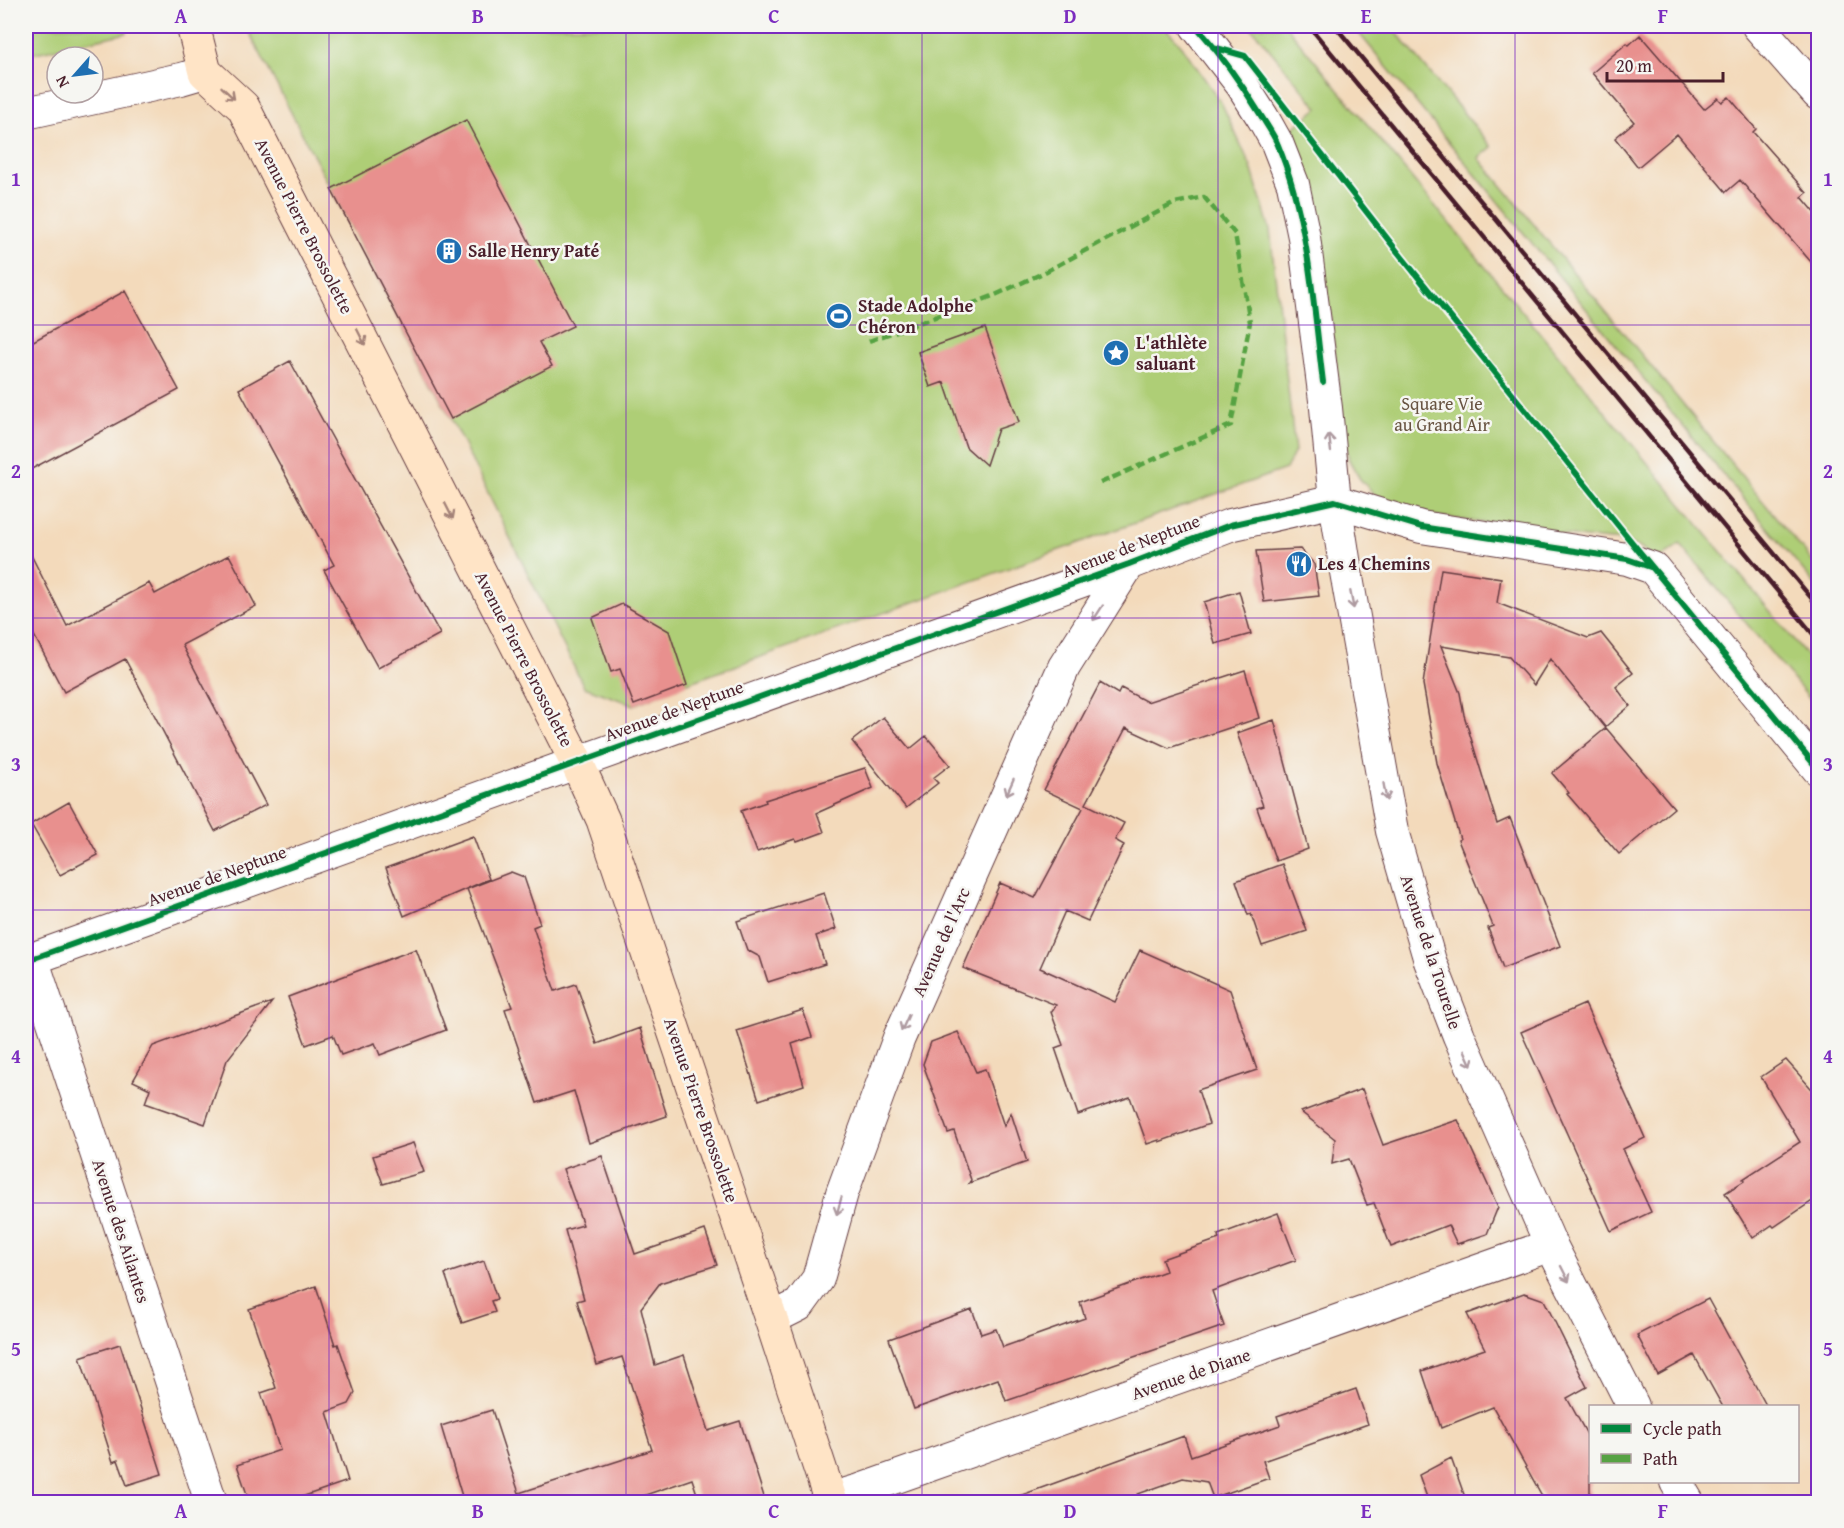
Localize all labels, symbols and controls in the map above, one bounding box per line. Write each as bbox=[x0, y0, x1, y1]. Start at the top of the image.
text: A bbox=[175, 1, 188, 30]
text: B bbox=[472, 1, 484, 30]
text: C bbox=[768, 1, 780, 30]
text: D bbox=[1063, 1, 1077, 30]
text: E bbox=[1361, 1, 1372, 30]
text: F bbox=[1658, 1, 1668, 30]
north arrow bbox=[45, 45, 105, 105]
scale bar bbox=[1607, 45, 1722, 83]
text: 20 m bbox=[1616, 52, 1652, 79]
text: N bbox=[49, 71, 75, 92]
one-way arrow bbox=[221, 86, 236, 100]
street label: Avenue Pierre Brossolette bbox=[248, 133, 361, 318]
text: 1 bbox=[11, 164, 21, 193]
text: 1 bbox=[1823, 164, 1833, 193]
building icon: Salle Henry Paté bbox=[434, 236, 464, 266]
place label: Salle Henry Paté bbox=[468, 237, 600, 264]
place label: Stade Adolphe Chéron bbox=[858, 292, 973, 340]
sports icon: Stade Adolphe Chéron bbox=[824, 301, 854, 331]
one-way arrow bbox=[356, 328, 367, 346]
place label: L'athlète saluant bbox=[1136, 329, 1207, 377]
place icon: L'athlète saluant bbox=[1101, 338, 1131, 368]
park label: Square Vie au Grand Air bbox=[1394, 390, 1490, 438]
one-way arrow bbox=[1324, 433, 1335, 453]
text: 2 bbox=[11, 456, 21, 485]
text: 2 bbox=[1823, 456, 1833, 485]
one-way arrow bbox=[444, 502, 456, 520]
street label: Avenue de Neptune bbox=[1058, 507, 1204, 584]
restaurant icon: Les 4 Chemins bbox=[1284, 549, 1314, 579]
place label: Les 4 Chemins bbox=[1318, 550, 1430, 577]
street label: Avenue Pierre Brossolette bbox=[468, 566, 581, 751]
one-way arrow bbox=[1347, 590, 1358, 609]
one-way arrow bbox=[1091, 605, 1104, 622]
street label: Avenue de Neptune bbox=[601, 673, 747, 748]
text: 3 bbox=[11, 749, 21, 778]
text: 3 bbox=[1823, 749, 1833, 778]
one-way arrow bbox=[1004, 777, 1015, 796]
one-way arrow bbox=[1380, 782, 1391, 802]
street label: Avenue de Neptune bbox=[144, 838, 290, 913]
street label: Avenue de la Tourelle bbox=[1394, 871, 1469, 1033]
street label: Avenue de l'Arc bbox=[904, 883, 977, 1001]
one-way arrow bbox=[899, 1013, 911, 1031]
street label: Avenue Pierre Brossolette bbox=[657, 1014, 746, 1206]
text: 4 bbox=[11, 1041, 21, 1070]
text: 4 bbox=[1823, 1041, 1833, 1070]
one-way arrow bbox=[1463, 1048, 1475, 1066]
street label: Avenue des Ailantes bbox=[85, 1155, 157, 1306]
one-way arrow bbox=[833, 1196, 844, 1215]
one-way arrow bbox=[1560, 1265, 1572, 1283]
text: 5 bbox=[11, 1334, 21, 1363]
text: 5 bbox=[1823, 1334, 1833, 1363]
street label: Avenue de Diane bbox=[1128, 1341, 1254, 1407]
legend bbox=[1589, 1405, 1799, 1483]
text: Cycle path bbox=[1643, 1415, 1722, 1442]
text: Path bbox=[1643, 1445, 1678, 1472]
text: A bbox=[175, 1496, 188, 1525]
text: B bbox=[472, 1496, 484, 1525]
text: C bbox=[768, 1496, 780, 1525]
text: D bbox=[1063, 1496, 1077, 1525]
text: E bbox=[1361, 1496, 1372, 1525]
text: F bbox=[1658, 1496, 1668, 1525]

